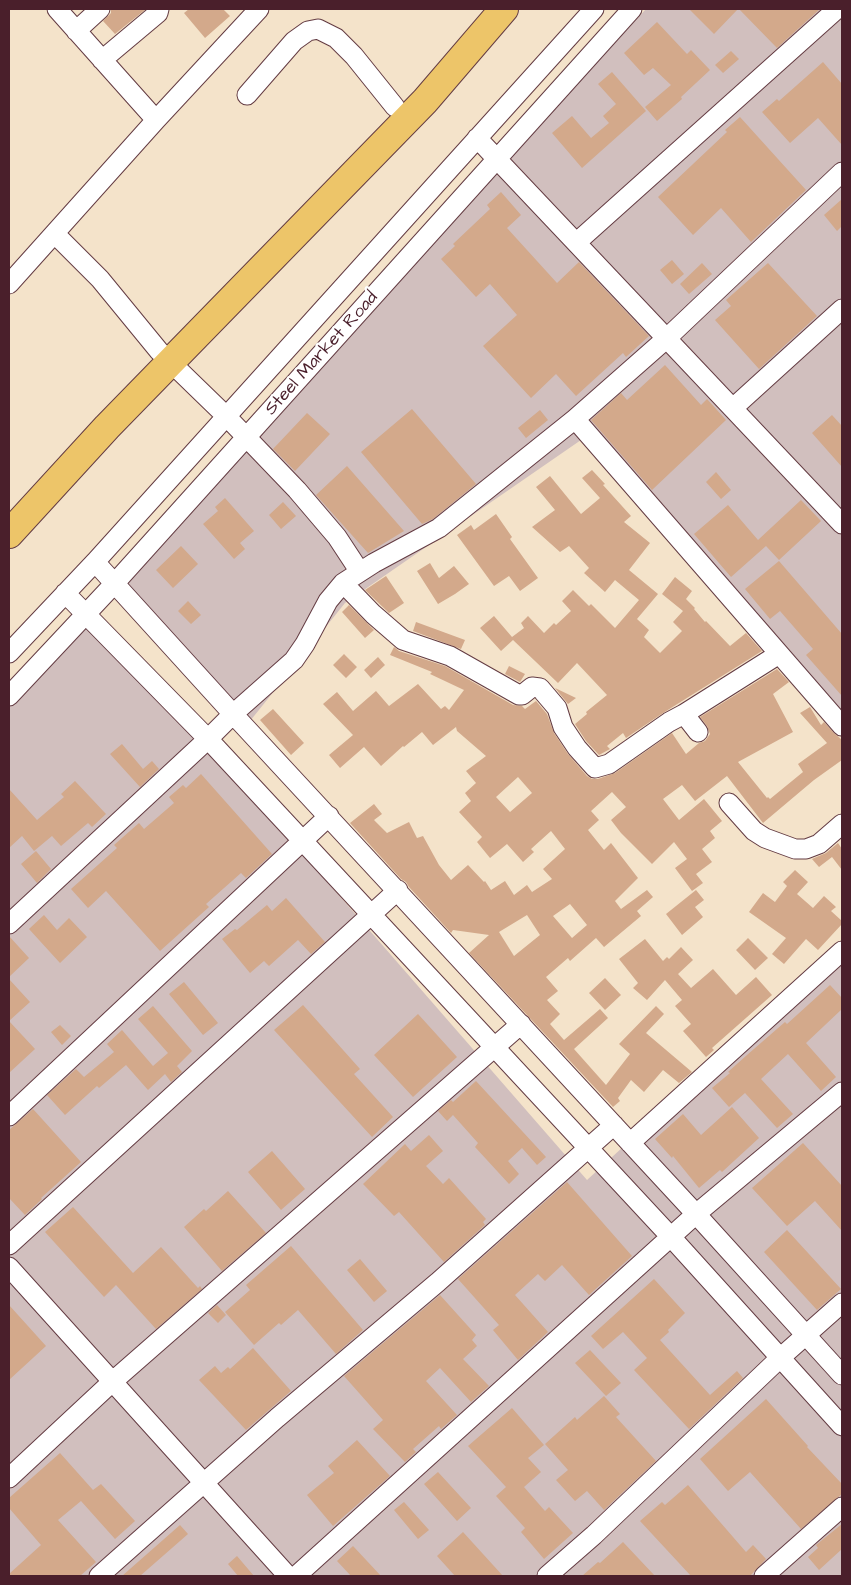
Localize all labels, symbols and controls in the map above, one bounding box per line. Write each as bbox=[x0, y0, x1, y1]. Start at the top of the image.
street label: Steel Market Road bbox=[261, 288, 383, 420]

